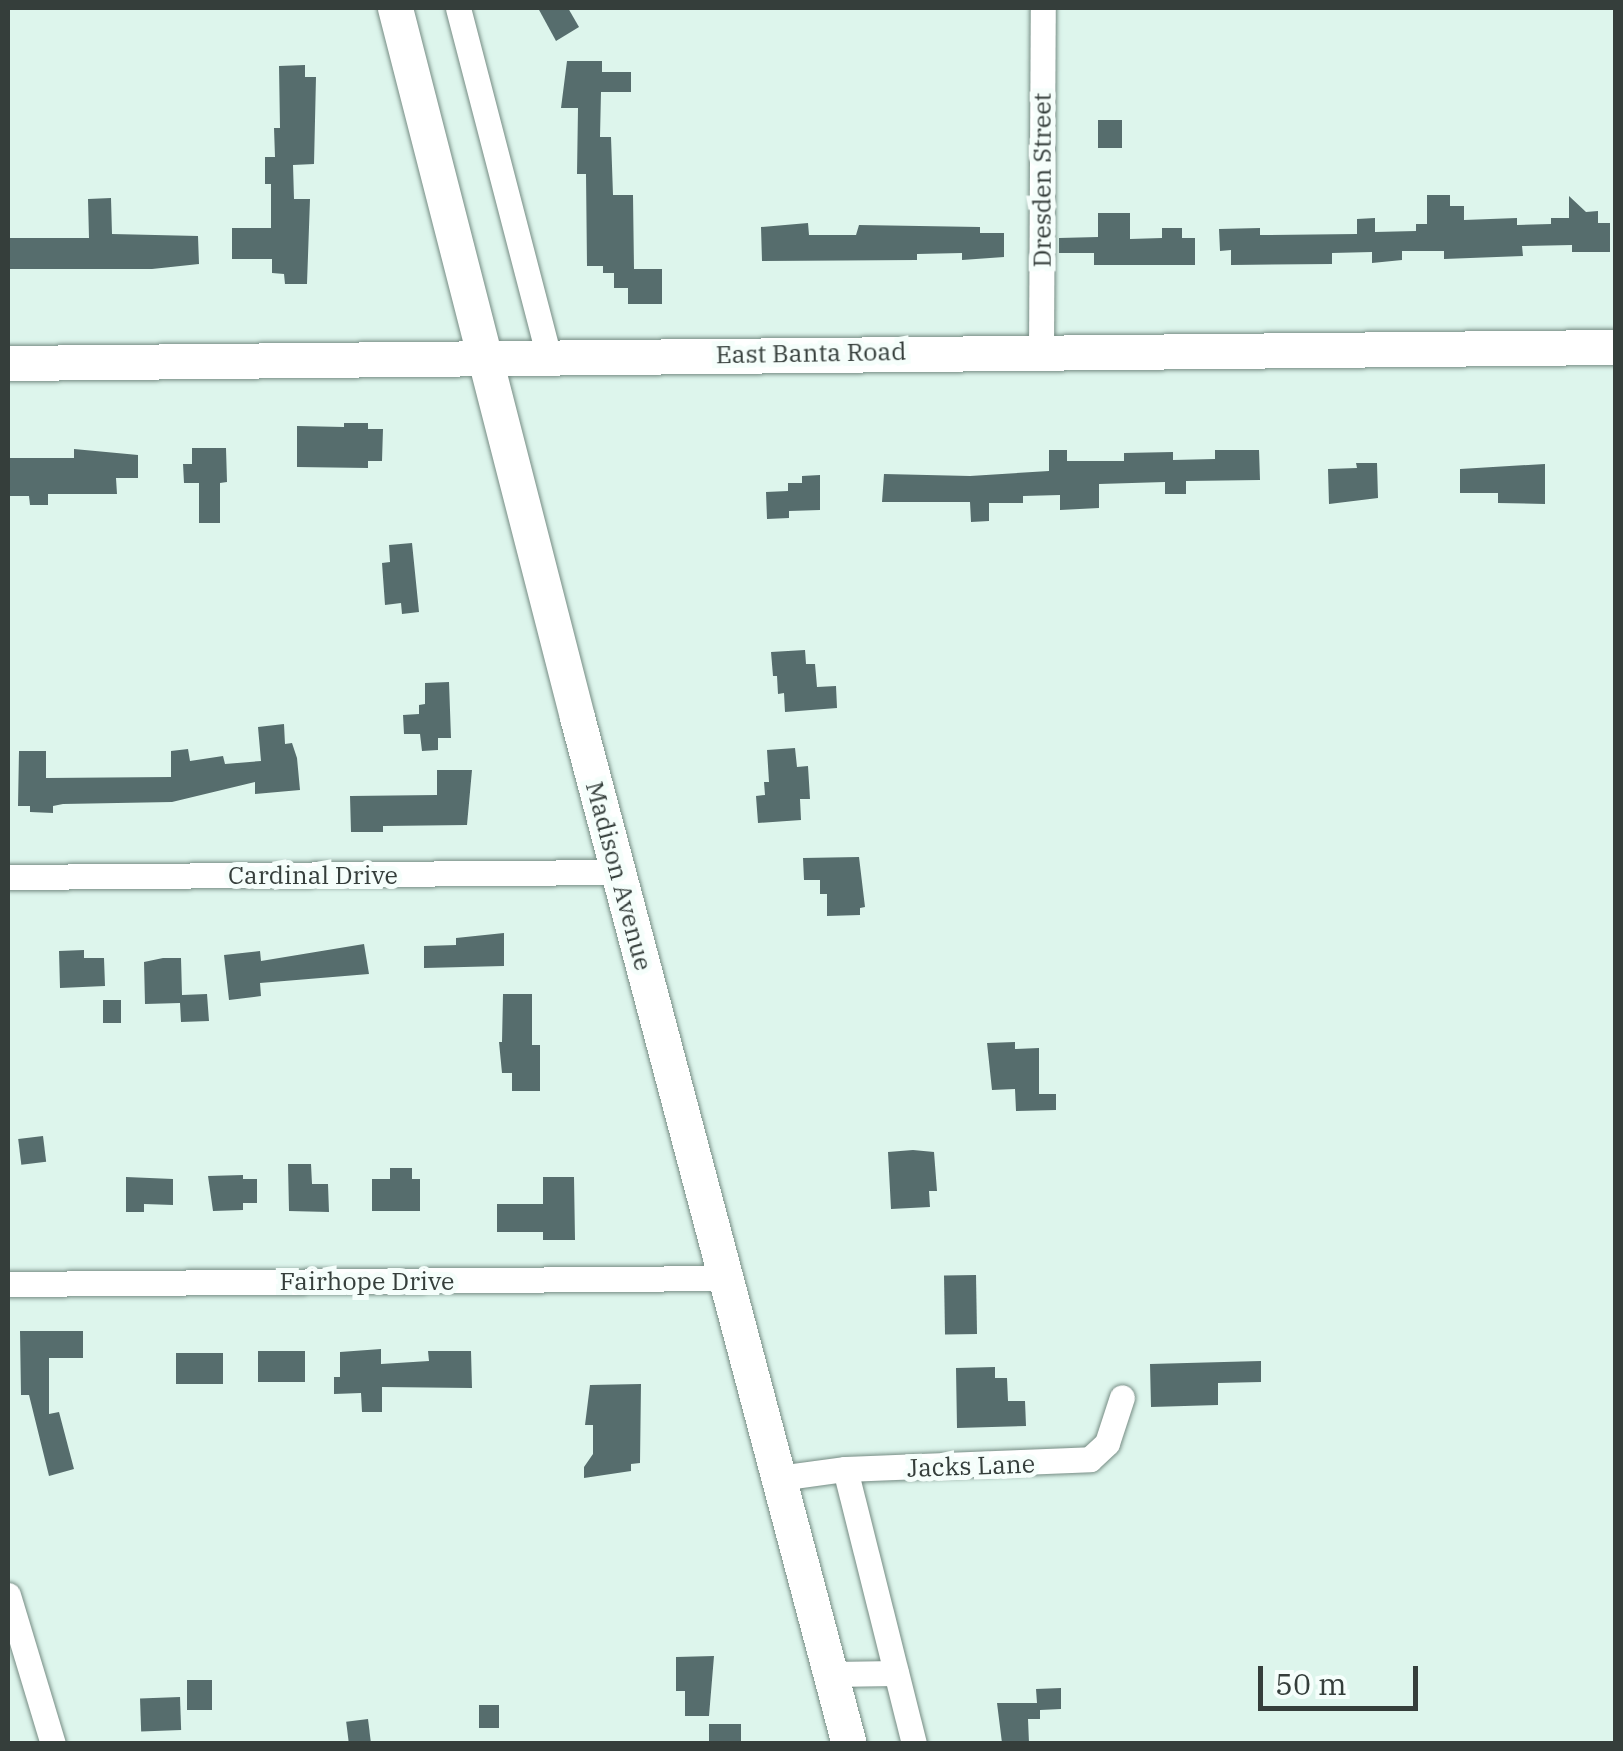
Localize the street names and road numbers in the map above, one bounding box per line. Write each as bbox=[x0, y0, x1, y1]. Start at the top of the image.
street label: Dresden Street bbox=[1027, 93, 1057, 267]
street label: East Banta Road bbox=[715, 336, 907, 370]
street label: Madison Avenue bbox=[579, 778, 659, 974]
street label: Cardinal Drive bbox=[228, 860, 398, 890]
street label: Fairhope Drive bbox=[280, 1266, 454, 1296]
street label: Jacks Lane bbox=[906, 1449, 1036, 1483]

